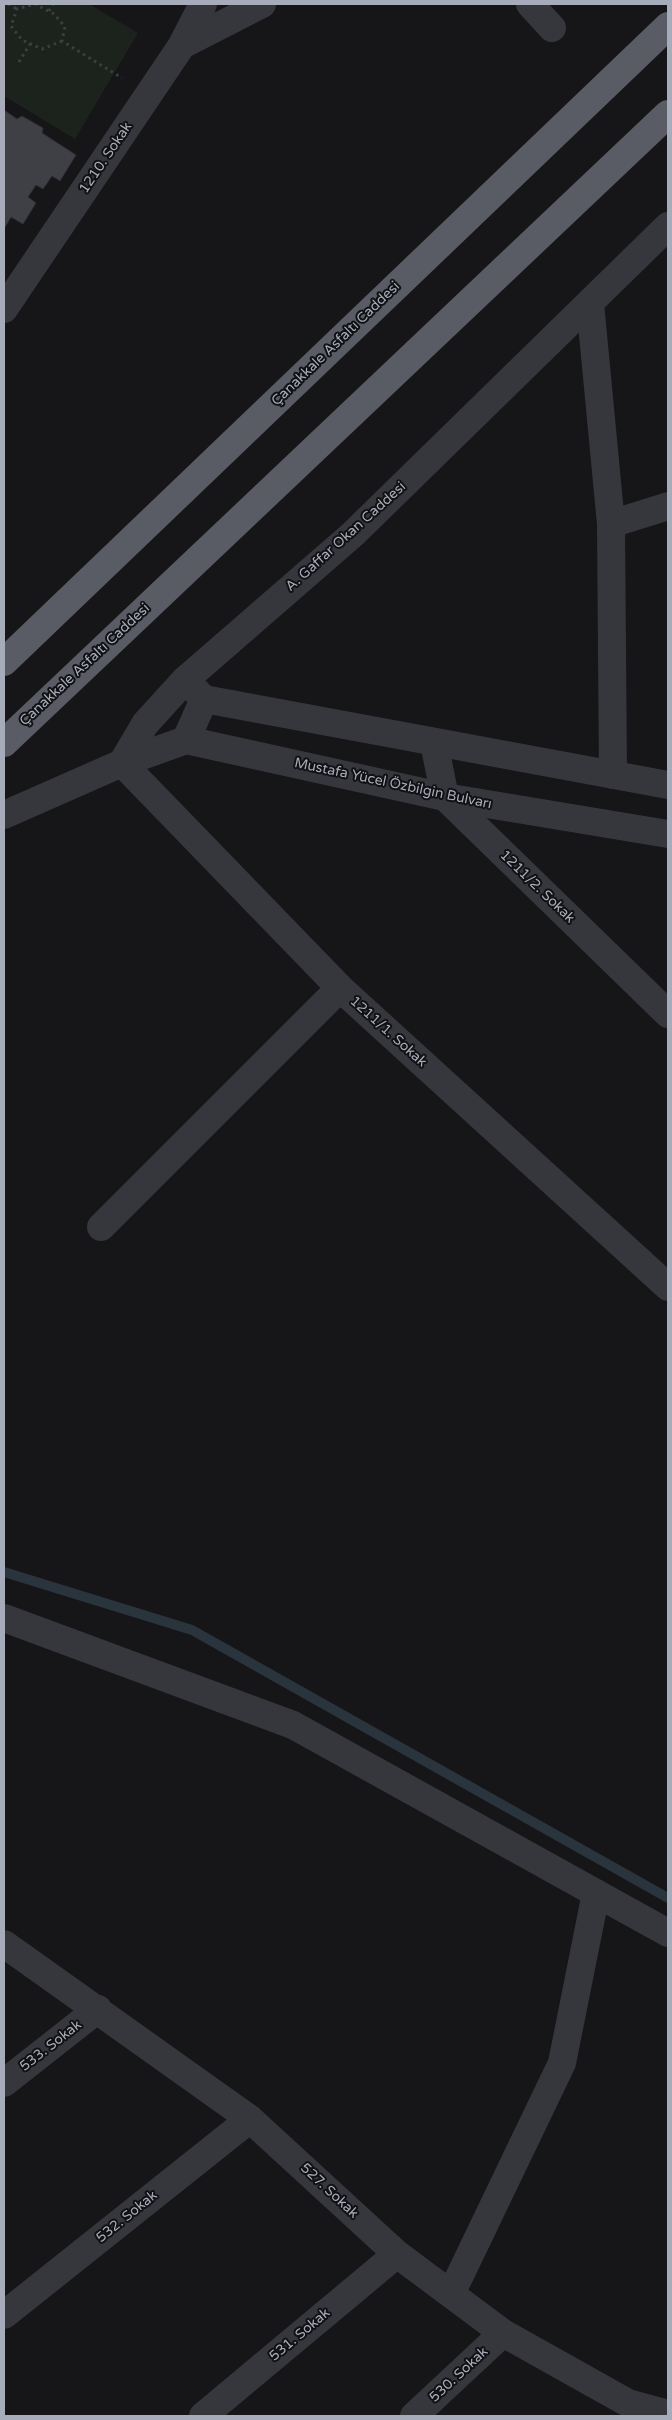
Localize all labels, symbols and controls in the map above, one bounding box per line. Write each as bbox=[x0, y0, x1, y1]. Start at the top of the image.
street label: 1210. Sokak bbox=[76, 119, 136, 197]
street label: Çanakkale Asfaltı Caddesi bbox=[268, 278, 404, 410]
street label: A. Gaffar Okan Caddesi bbox=[283, 479, 409, 595]
street label: Çanakkale Asfaltı Caddesi bbox=[17, 600, 153, 730]
street label: Mustafa Yücel Özbilgin Bulvarı bbox=[293, 755, 493, 813]
street label: 1211/2. Sokak bbox=[496, 847, 578, 927]
street label: 1211/1. Sokak bbox=[346, 993, 430, 1071]
street label: 533. Sokak bbox=[17, 2017, 85, 2075]
street label: 527. Sokak bbox=[297, 2160, 361, 2222]
street label: 532. Sokak bbox=[93, 2187, 161, 2247]
street label: 531. Sokak bbox=[266, 2305, 334, 2365]
street label: 530. Sokak bbox=[426, 2344, 492, 2406]

